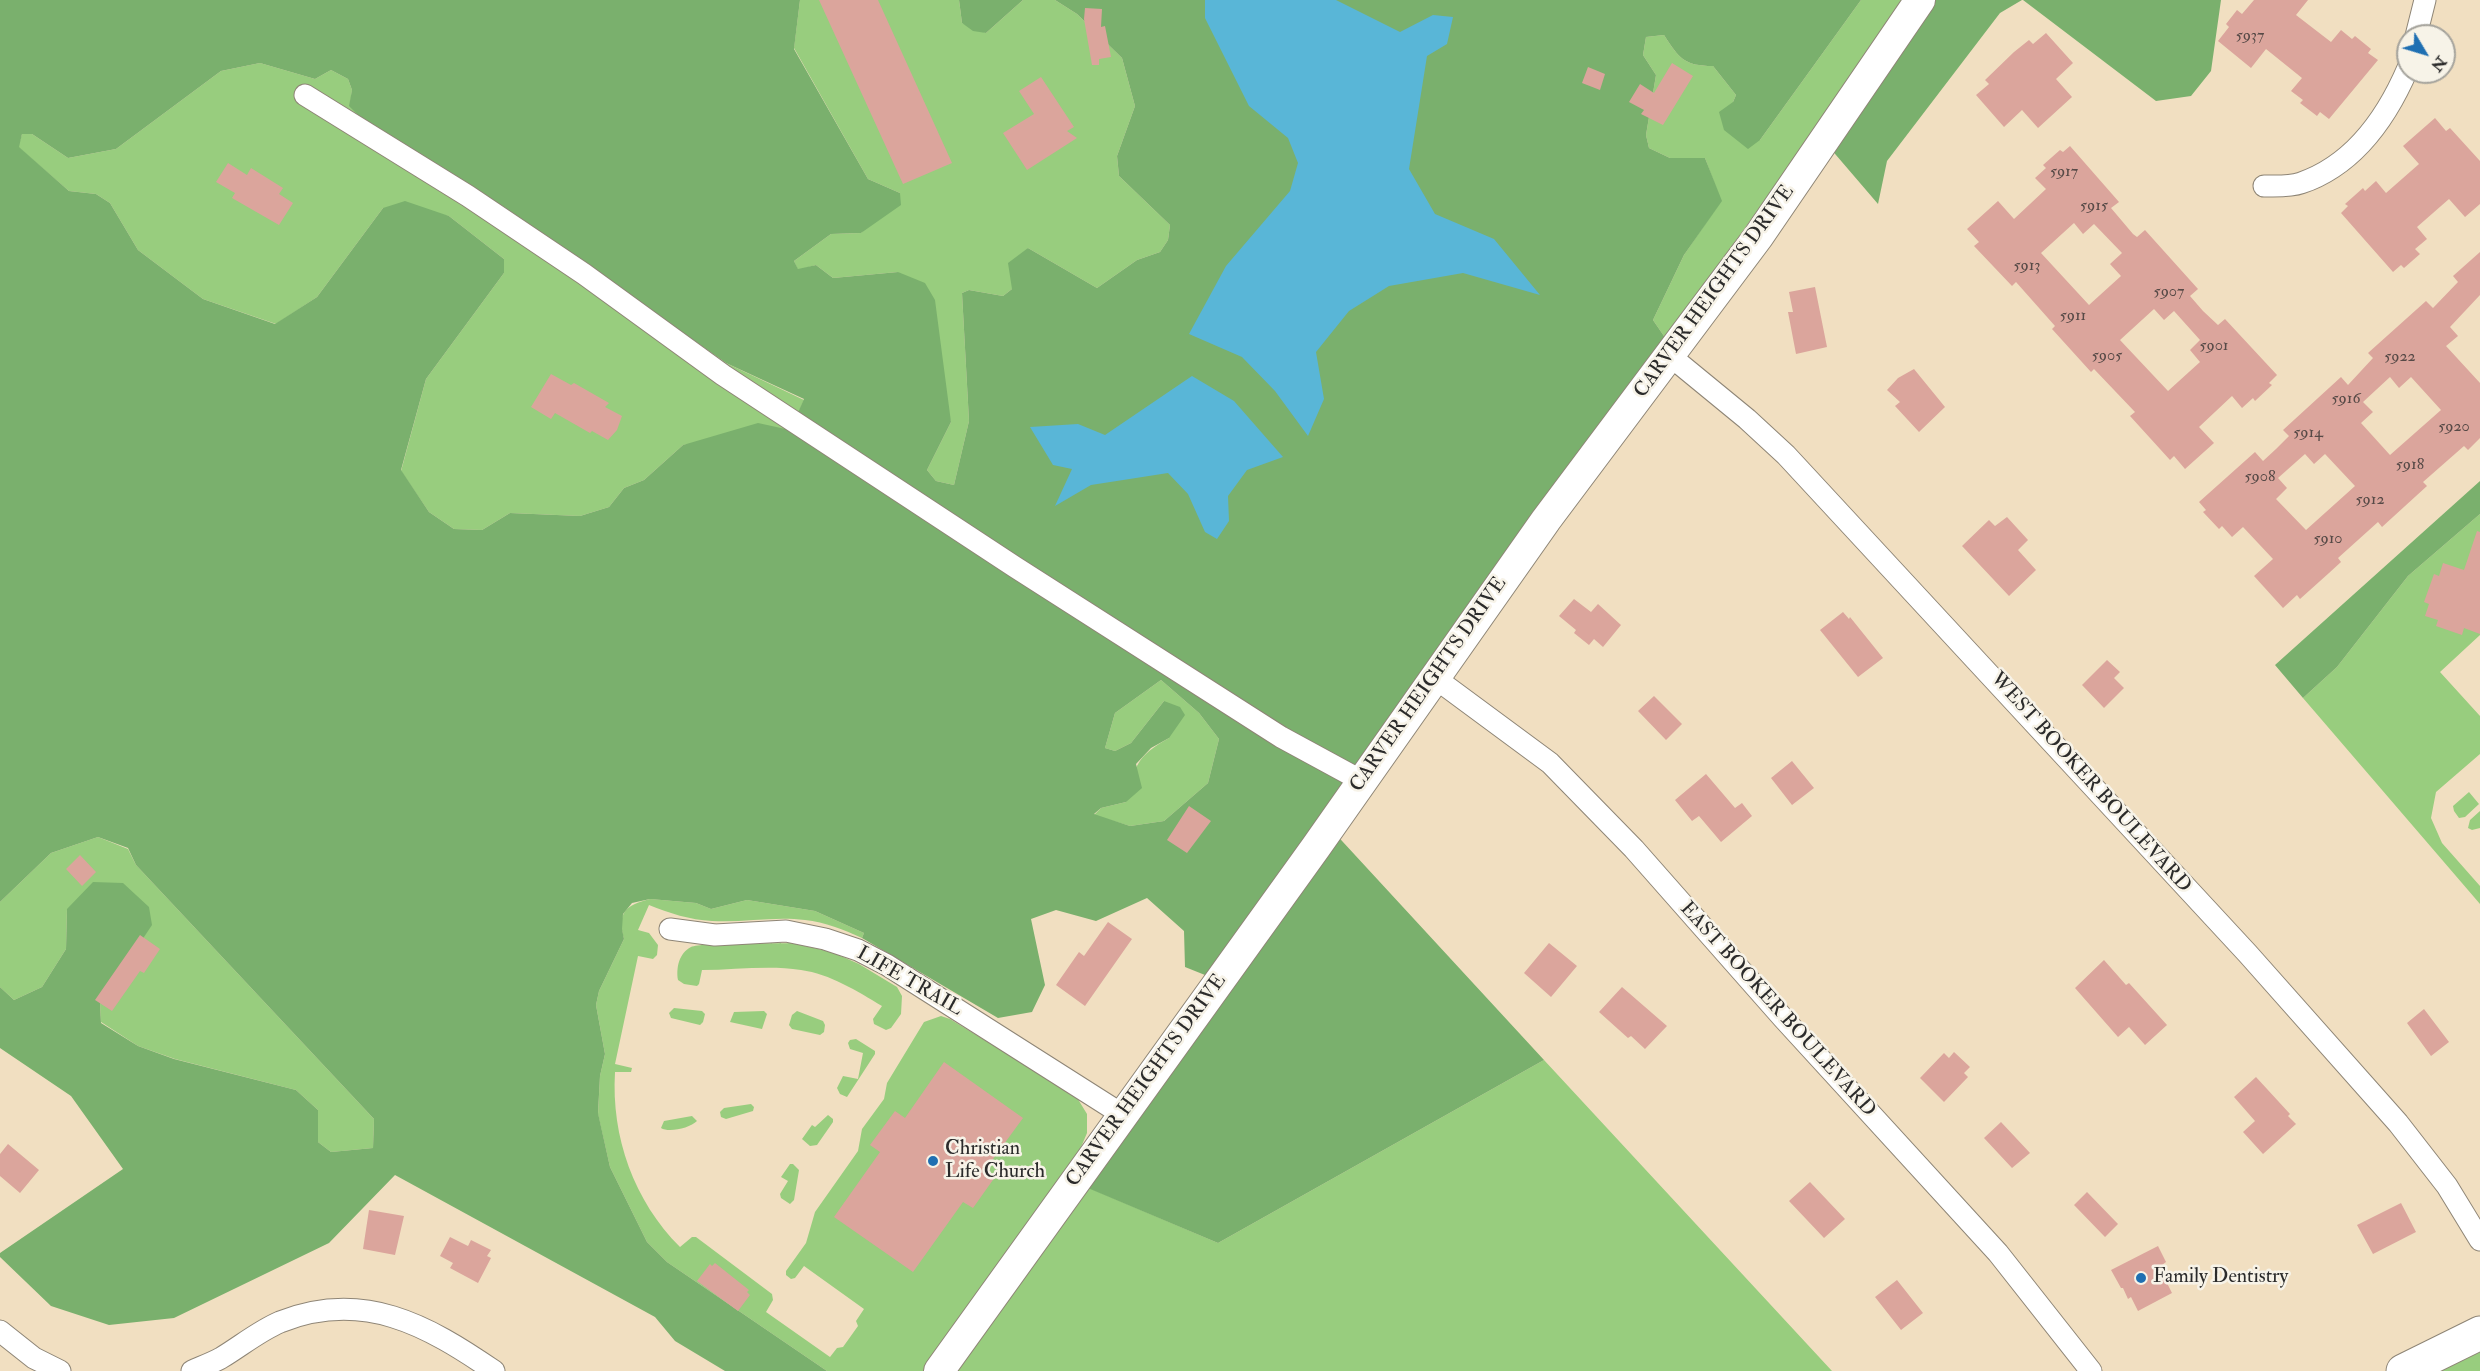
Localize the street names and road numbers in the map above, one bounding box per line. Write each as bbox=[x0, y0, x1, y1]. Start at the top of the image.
street label: CARVER HEIGHTS DRIVE bbox=[1630, 181, 1800, 403]
street label: CARVER HEIGHTS DRIVE bbox=[1346, 573, 1512, 797]
street label: WEST BOOKER BOULEVARD bbox=[1985, 668, 2195, 898]
street label: EAST BOOKER BOULEVARD bbox=[1674, 898, 1880, 1122]
street label: LIFE TRAIL bbox=[852, 942, 966, 1022]
street label: CARVER HEIGHTS DRIVE bbox=[1062, 970, 1232, 1192]

